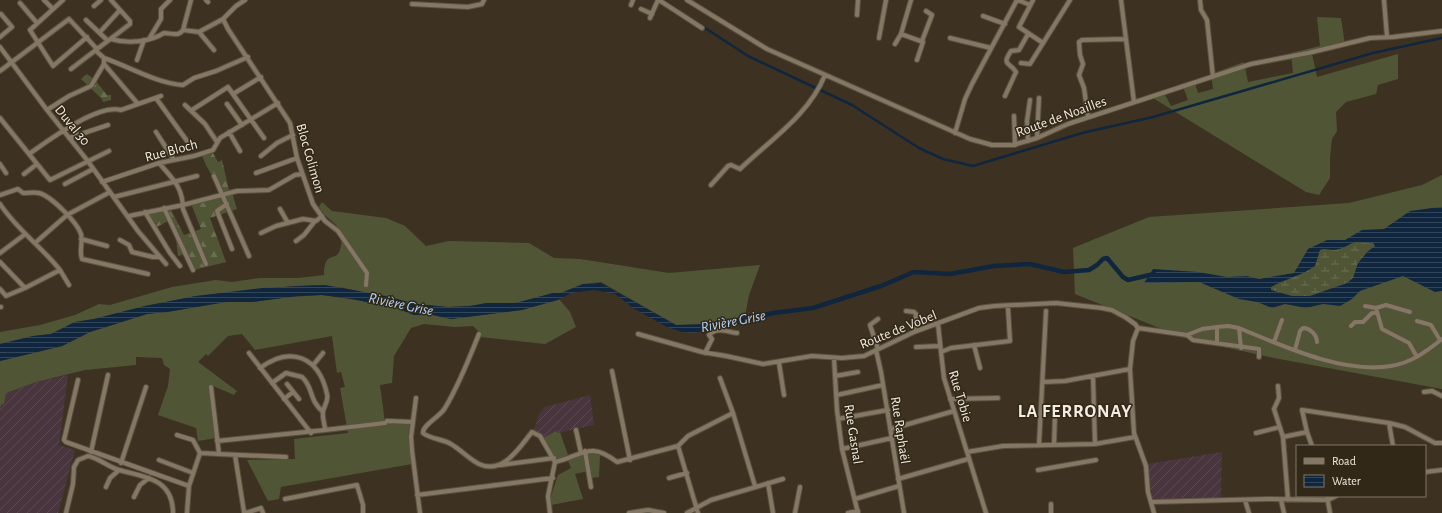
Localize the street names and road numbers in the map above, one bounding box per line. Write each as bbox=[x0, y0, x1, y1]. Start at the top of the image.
street label: Route de Noailles bbox=[1014, 94, 1108, 140]
street label: Duval 30 bbox=[52, 103, 92, 148]
street label: Bloc Colimon bbox=[293, 122, 327, 195]
street label: Rue Bloch bbox=[143, 137, 199, 165]
street label: Route de Vobel bbox=[858, 308, 939, 352]
street label: Rue Tobie bbox=[946, 369, 975, 424]
street label: Rue Raphaël bbox=[888, 395, 912, 465]
street label: Rue Gasnal bbox=[841, 403, 865, 465]

